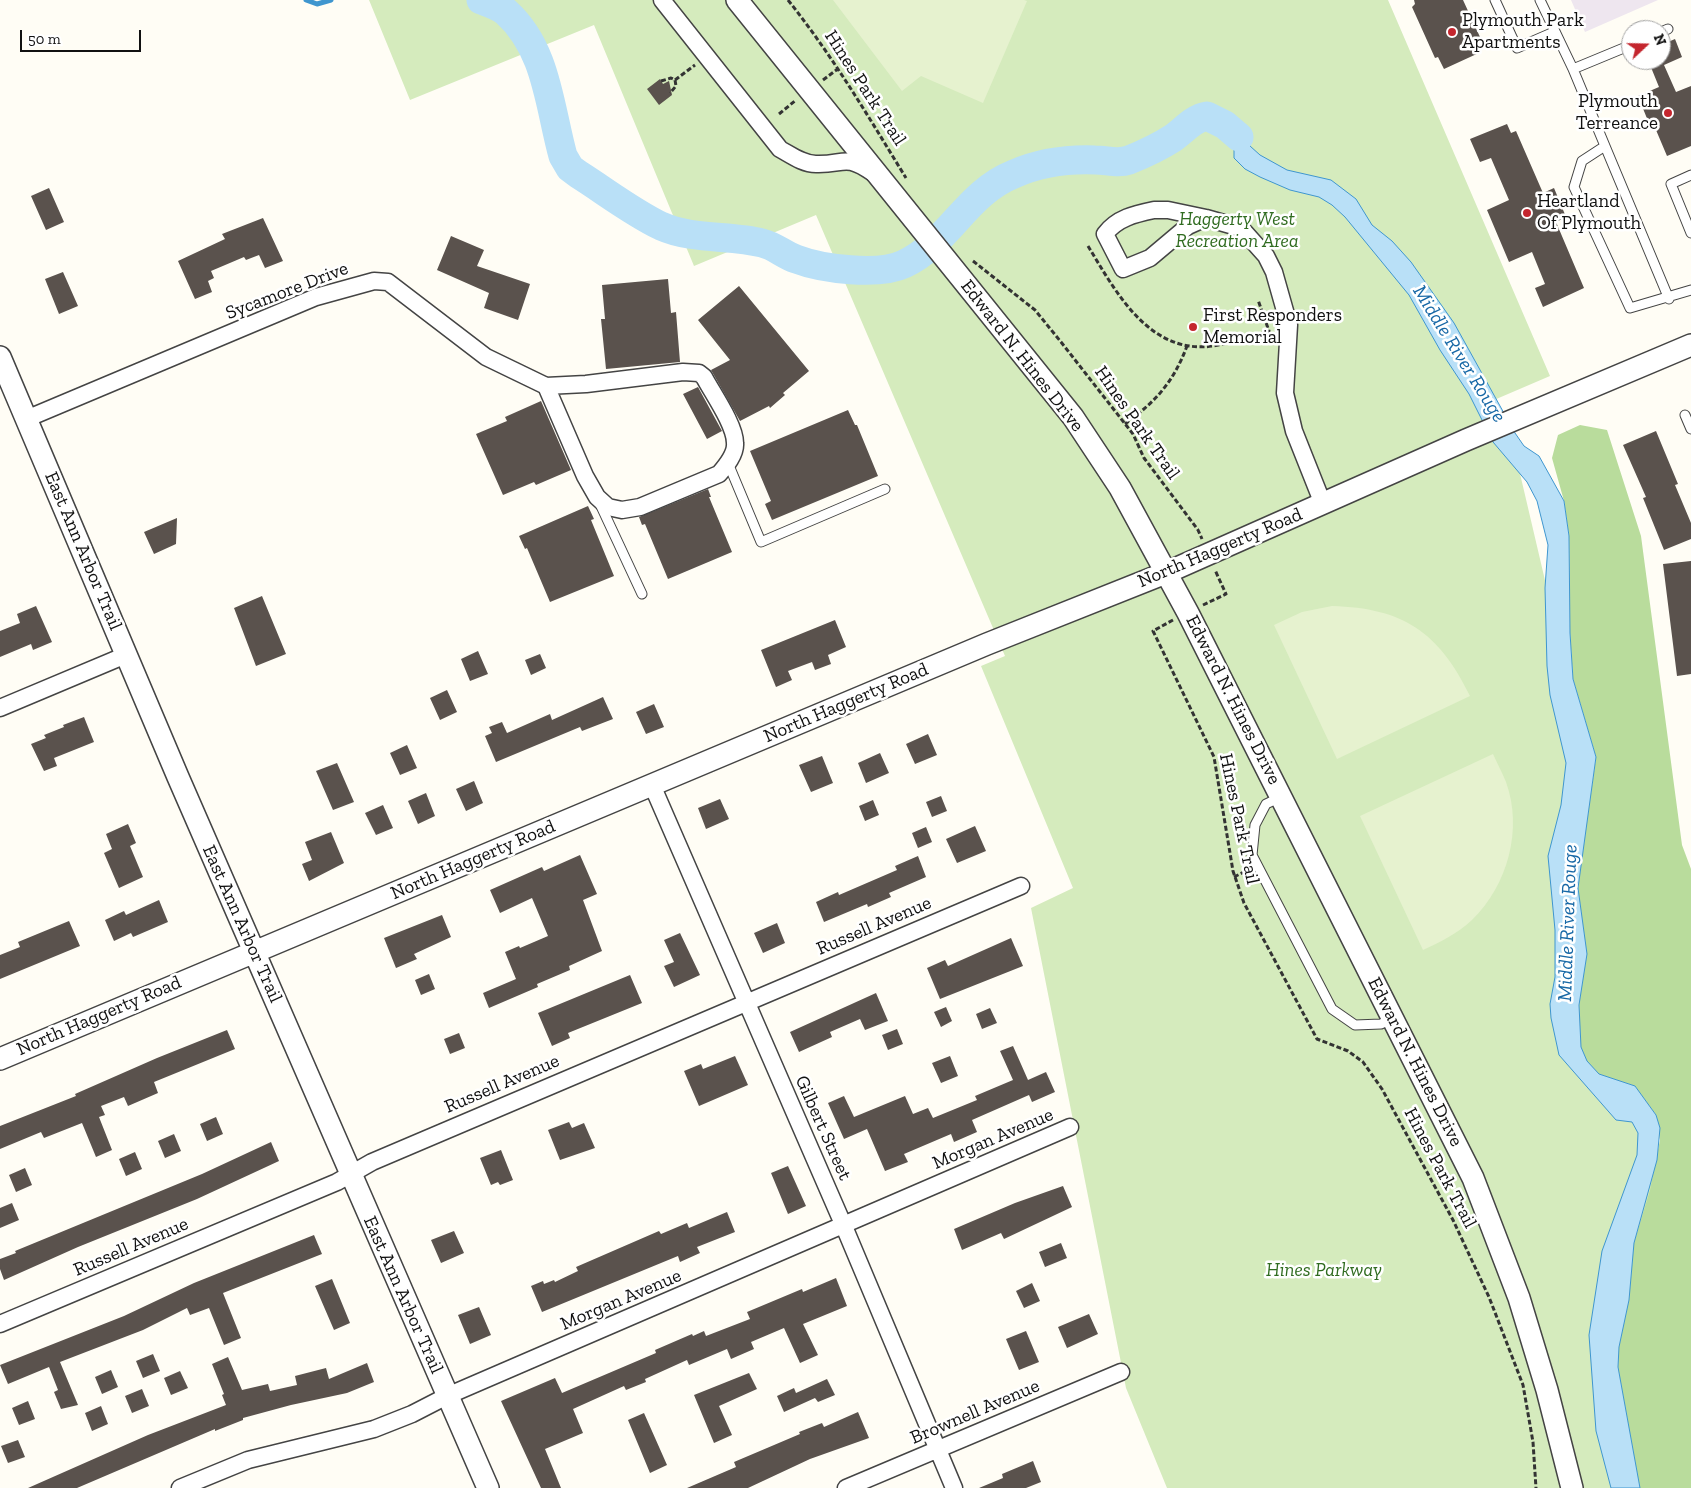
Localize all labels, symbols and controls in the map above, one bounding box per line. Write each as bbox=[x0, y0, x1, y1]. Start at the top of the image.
place label: Plymouth Park Apartments bbox=[1462, 10, 1584, 54]
scale bar bbox=[22, 20, 144, 52]
north arrow bbox=[1621, 20, 1671, 70]
street label: Hines Park Trail bbox=[819, 26, 911, 150]
marker: Plymouth Park Apartments bbox=[1446, 26, 1458, 38]
text: 50 m bbox=[28, 30, 61, 48]
text: N bbox=[1650, 32, 1669, 48]
place label: Plymouth Terreance bbox=[1576, 91, 1658, 135]
marker: Plymouth Terreance bbox=[1662, 107, 1674, 119]
place label: Heartland Of Plymouth bbox=[1537, 191, 1641, 235]
marker: Heartland Of Plymouth bbox=[1521, 207, 1533, 219]
park label: Haggerty West Recreation Area bbox=[1176, 209, 1298, 253]
street label: Sycamore Drive bbox=[222, 257, 352, 325]
street label: Edward N. Hines Drive bbox=[956, 275, 1088, 437]
water label: Middle River Rouge bbox=[1407, 281, 1511, 427]
place label: First Responders Memorial bbox=[1203, 305, 1342, 349]
marker: First Responders Memorial bbox=[1187, 321, 1199, 333]
street label: Hines Park Trail bbox=[1089, 362, 1185, 484]
street label: East Ann Arbor Trail bbox=[39, 468, 127, 634]
street label: North Haggerty Road bbox=[1134, 503, 1306, 593]
street label: Edward N. Hines Drive bbox=[1180, 612, 1286, 788]
street label: North Haggerty Road bbox=[760, 658, 932, 748]
street label: Hines Park Trail bbox=[1214, 751, 1264, 887]
street label: North Haggerty Road bbox=[387, 815, 559, 905]
street label: East Ann Arbor Trail bbox=[197, 842, 287, 1006]
water label: Middle River Rouge bbox=[1553, 844, 1583, 1002]
street label: Russell Avenue bbox=[813, 892, 935, 960]
street label: North Haggerty Road bbox=[13, 971, 185, 1061]
street label: Edward N. Hines Drive bbox=[1362, 974, 1468, 1150]
street label: Russell Avenue bbox=[441, 1050, 563, 1118]
street label: Gilbert Street bbox=[790, 1072, 856, 1184]
street label: Morgan Avenue bbox=[929, 1103, 1057, 1175]
street label: Hines Park Trail bbox=[1399, 1104, 1481, 1232]
street label: Russell Avenue bbox=[70, 1213, 192, 1281]
street label: East Ann Arbor Trail bbox=[358, 1213, 448, 1377]
park label: Hines Parkway bbox=[1266, 1260, 1382, 1282]
street label: Morgan Avenue bbox=[557, 1264, 685, 1336]
street label: Brownell Avenue bbox=[907, 1375, 1043, 1449]

